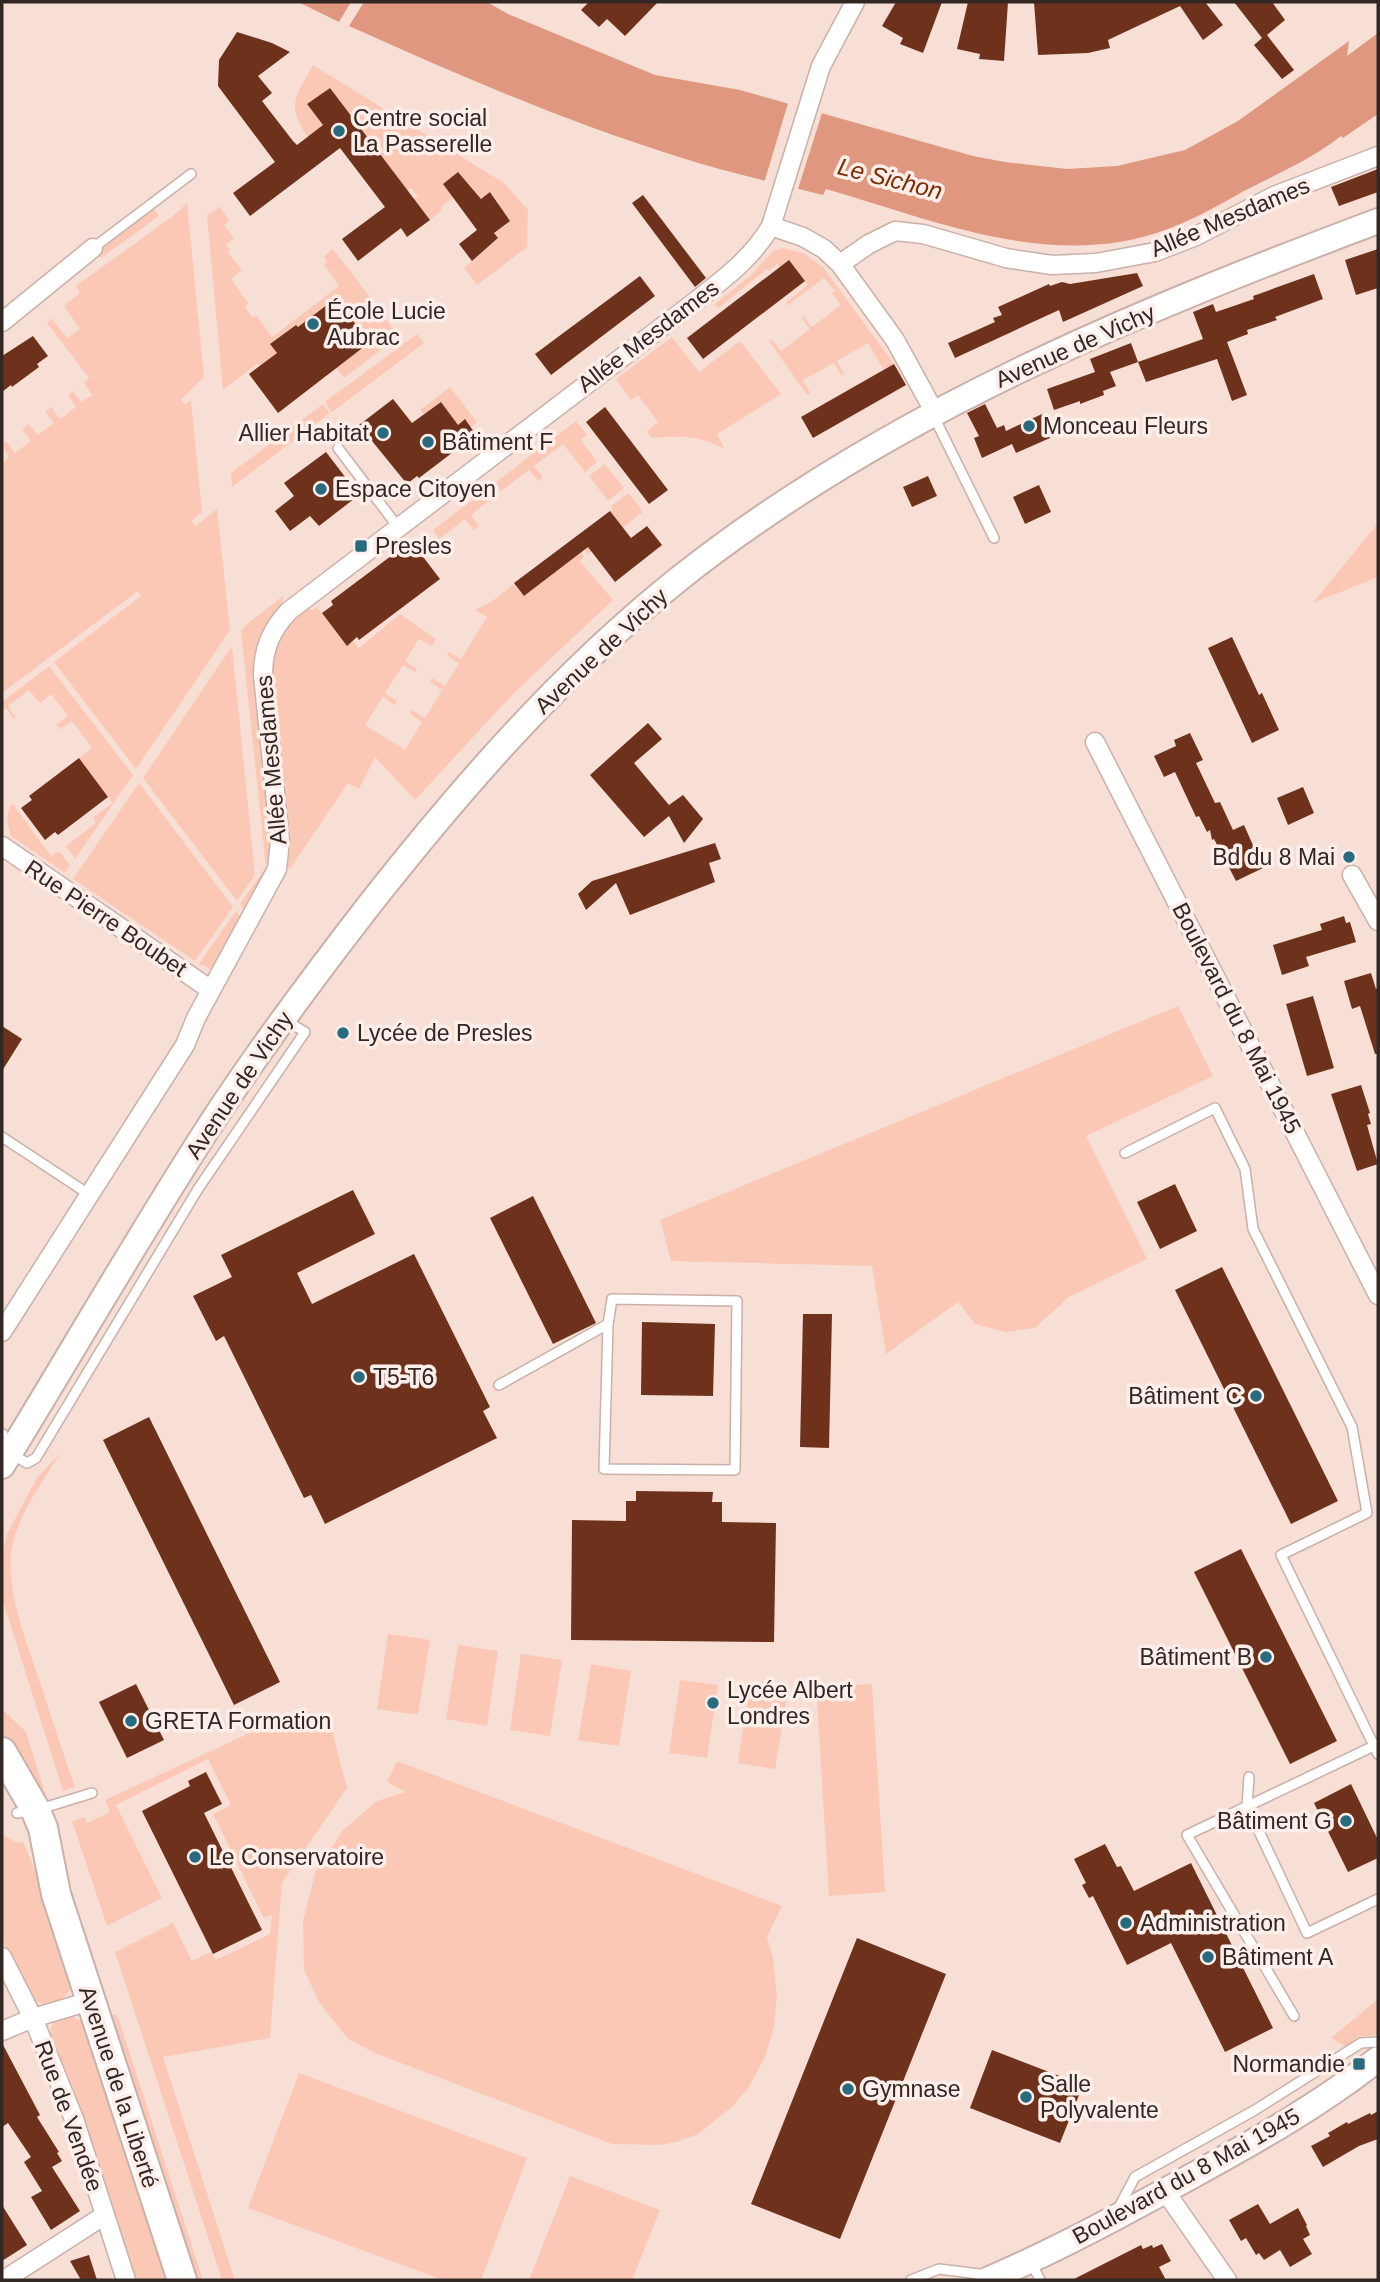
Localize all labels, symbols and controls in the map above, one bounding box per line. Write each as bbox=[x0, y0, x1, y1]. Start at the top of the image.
place label: Centre social La Passerelle bbox=[353, 105, 492, 157]
marker: Centre social La Passerelle bbox=[331, 123, 347, 139]
water label: Le Sichon bbox=[835, 153, 945, 205]
street label: Allée Mesdames bbox=[1147, 172, 1313, 262]
street label: Allée Mesdames bbox=[572, 274, 724, 398]
place label: École Lucie Aubrac bbox=[327, 298, 446, 350]
street label: Avenue de Vichy bbox=[991, 299, 1159, 393]
marker: École Lucie Aubrac bbox=[305, 316, 321, 332]
place label: Monceau Fleurs bbox=[1043, 413, 1208, 439]
marker: Monceau Fleurs bbox=[1021, 418, 1037, 434]
place label: Allier Habitat bbox=[239, 420, 370, 446]
marker: Allier Habitat bbox=[375, 425, 391, 441]
place label: Bâtiment F bbox=[442, 429, 553, 455]
marker: Bâtiment F bbox=[420, 434, 436, 450]
place label: Espace Citoyen bbox=[335, 476, 496, 502]
marker: Espace Citoyen bbox=[313, 481, 329, 497]
place label: Presles bbox=[375, 533, 452, 559]
marker: Presles bbox=[353, 538, 369, 554]
street label: Avenue de Vichy bbox=[529, 583, 673, 719]
street label: Allée Mesdames bbox=[251, 674, 291, 846]
place label: Bd du 8 Mai bbox=[1212, 844, 1335, 870]
marker: Bd du 8 Mai bbox=[1341, 849, 1357, 865]
street label: Rue Pierre Boubet bbox=[20, 854, 192, 982]
street label: Boulevard du 8 Mai 1945 bbox=[1167, 898, 1307, 1138]
street label: Avenue de Vichy bbox=[180, 1006, 298, 1163]
place label: Lycée de Presles bbox=[357, 1020, 533, 1046]
marker: Lycée de Presles bbox=[335, 1025, 351, 1041]
place label: T5-T6 bbox=[373, 1364, 434, 1390]
marker: T5-T6 bbox=[351, 1369, 367, 1385]
place label: Bâtiment C bbox=[1128, 1383, 1242, 1409]
marker: Bâtiment C bbox=[1248, 1388, 1264, 1404]
place label: Bâtiment B bbox=[1140, 1644, 1252, 1670]
marker: Bâtiment B bbox=[1258, 1649, 1274, 1665]
place label: Lycée Albert Londres bbox=[727, 1677, 853, 1729]
marker: Lycée Albert Londres bbox=[705, 1695, 721, 1711]
place label: GRETA Formation bbox=[145, 1708, 331, 1734]
marker: GRETA Formation bbox=[123, 1713, 139, 1729]
place label: Bâtiment G bbox=[1217, 1808, 1332, 1834]
marker: Bâtiment G bbox=[1338, 1813, 1354, 1829]
place label: Le Conservatoire bbox=[209, 1844, 384, 1870]
marker: Le Conservatoire bbox=[187, 1849, 203, 1865]
place label: Administration bbox=[1140, 1910, 1286, 1936]
marker: Administration bbox=[1118, 1915, 1134, 1931]
place label: Bâtiment A bbox=[1222, 1944, 1334, 1970]
marker: Bâtiment A bbox=[1200, 1949, 1216, 1965]
street label: Avenue de la Liberté bbox=[74, 1983, 164, 2191]
street label: Rue de Vendée bbox=[30, 2037, 108, 2195]
place label: Normandie bbox=[1233, 2051, 1345, 2077]
marker: Normandie bbox=[1351, 2056, 1367, 2072]
place label: Salle Polyvalente bbox=[1040, 2071, 1159, 2123]
place label: Gymnase bbox=[862, 2076, 960, 2102]
marker: Gymnase bbox=[840, 2081, 856, 2097]
marker: Salle Polyvalente bbox=[1018, 2089, 1034, 2105]
street label: Boulevard du 8 Mai 1945 bbox=[1068, 2103, 1304, 2249]

